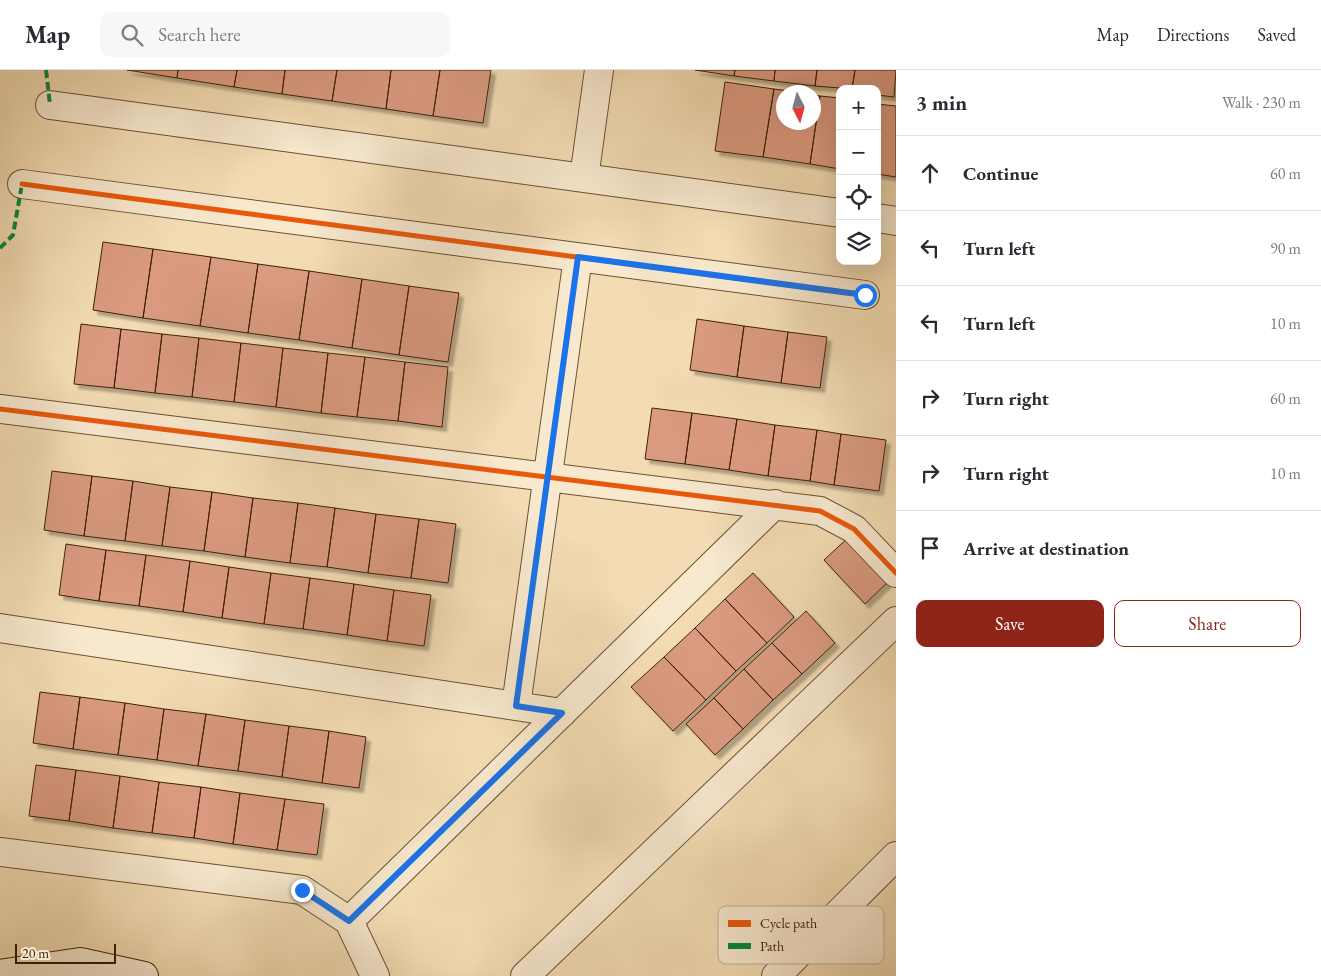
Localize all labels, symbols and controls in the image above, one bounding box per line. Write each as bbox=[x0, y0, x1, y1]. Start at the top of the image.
search box bbox=[100, 12, 450, 57]
text: Map bbox=[25, 19, 70, 50]
icon: search bbox=[118, 21, 146, 49]
text: Search here bbox=[158, 22, 241, 47]
text: Map bbox=[1097, 23, 1129, 46]
text: Directions bbox=[1157, 23, 1229, 46]
text: Saved bbox=[1257, 23, 1296, 46]
north arrow bbox=[776, 85, 821, 130]
map controls bbox=[836, 85, 881, 265]
button: + bbox=[836, 85, 881, 130]
text: 3 min bbox=[916, 89, 967, 116]
text: Walk · 230 m bbox=[1222, 92, 1301, 113]
button: − bbox=[836, 130, 881, 175]
icon: ahead bbox=[916, 159, 944, 187]
text: Continue bbox=[963, 161, 1038, 186]
text: 60 m bbox=[1270, 163, 1301, 184]
button: locate bbox=[836, 175, 881, 220]
button: layers bbox=[836, 220, 881, 265]
icon: left bbox=[916, 234, 944, 262]
text: Turn left bbox=[963, 236, 1035, 261]
text: 90 m bbox=[1270, 238, 1301, 259]
route start bbox=[854, 284, 877, 307]
icon: left bbox=[916, 309, 944, 337]
text: Turn left bbox=[963, 311, 1035, 336]
text: 10 m bbox=[1270, 313, 1301, 334]
icon: right bbox=[916, 384, 944, 412]
text: Turn right bbox=[963, 386, 1049, 411]
text: 60 m bbox=[1270, 388, 1301, 409]
icon: right bbox=[916, 459, 944, 487]
text: Turn right bbox=[963, 461, 1049, 486]
text: 10 m bbox=[1270, 463, 1301, 484]
icon: arrive bbox=[916, 534, 944, 562]
text: Arrive at destination bbox=[963, 536, 1129, 561]
button: Save bbox=[916, 600, 1104, 647]
button: Share bbox=[1114, 600, 1301, 647]
route end bbox=[291, 879, 314, 902]
legend bbox=[718, 906, 884, 964]
text: Cycle path bbox=[760, 914, 817, 932]
text: Path bbox=[760, 937, 784, 955]
scale bar bbox=[15, 941, 116, 964]
text: 20 m bbox=[22, 944, 49, 962]

